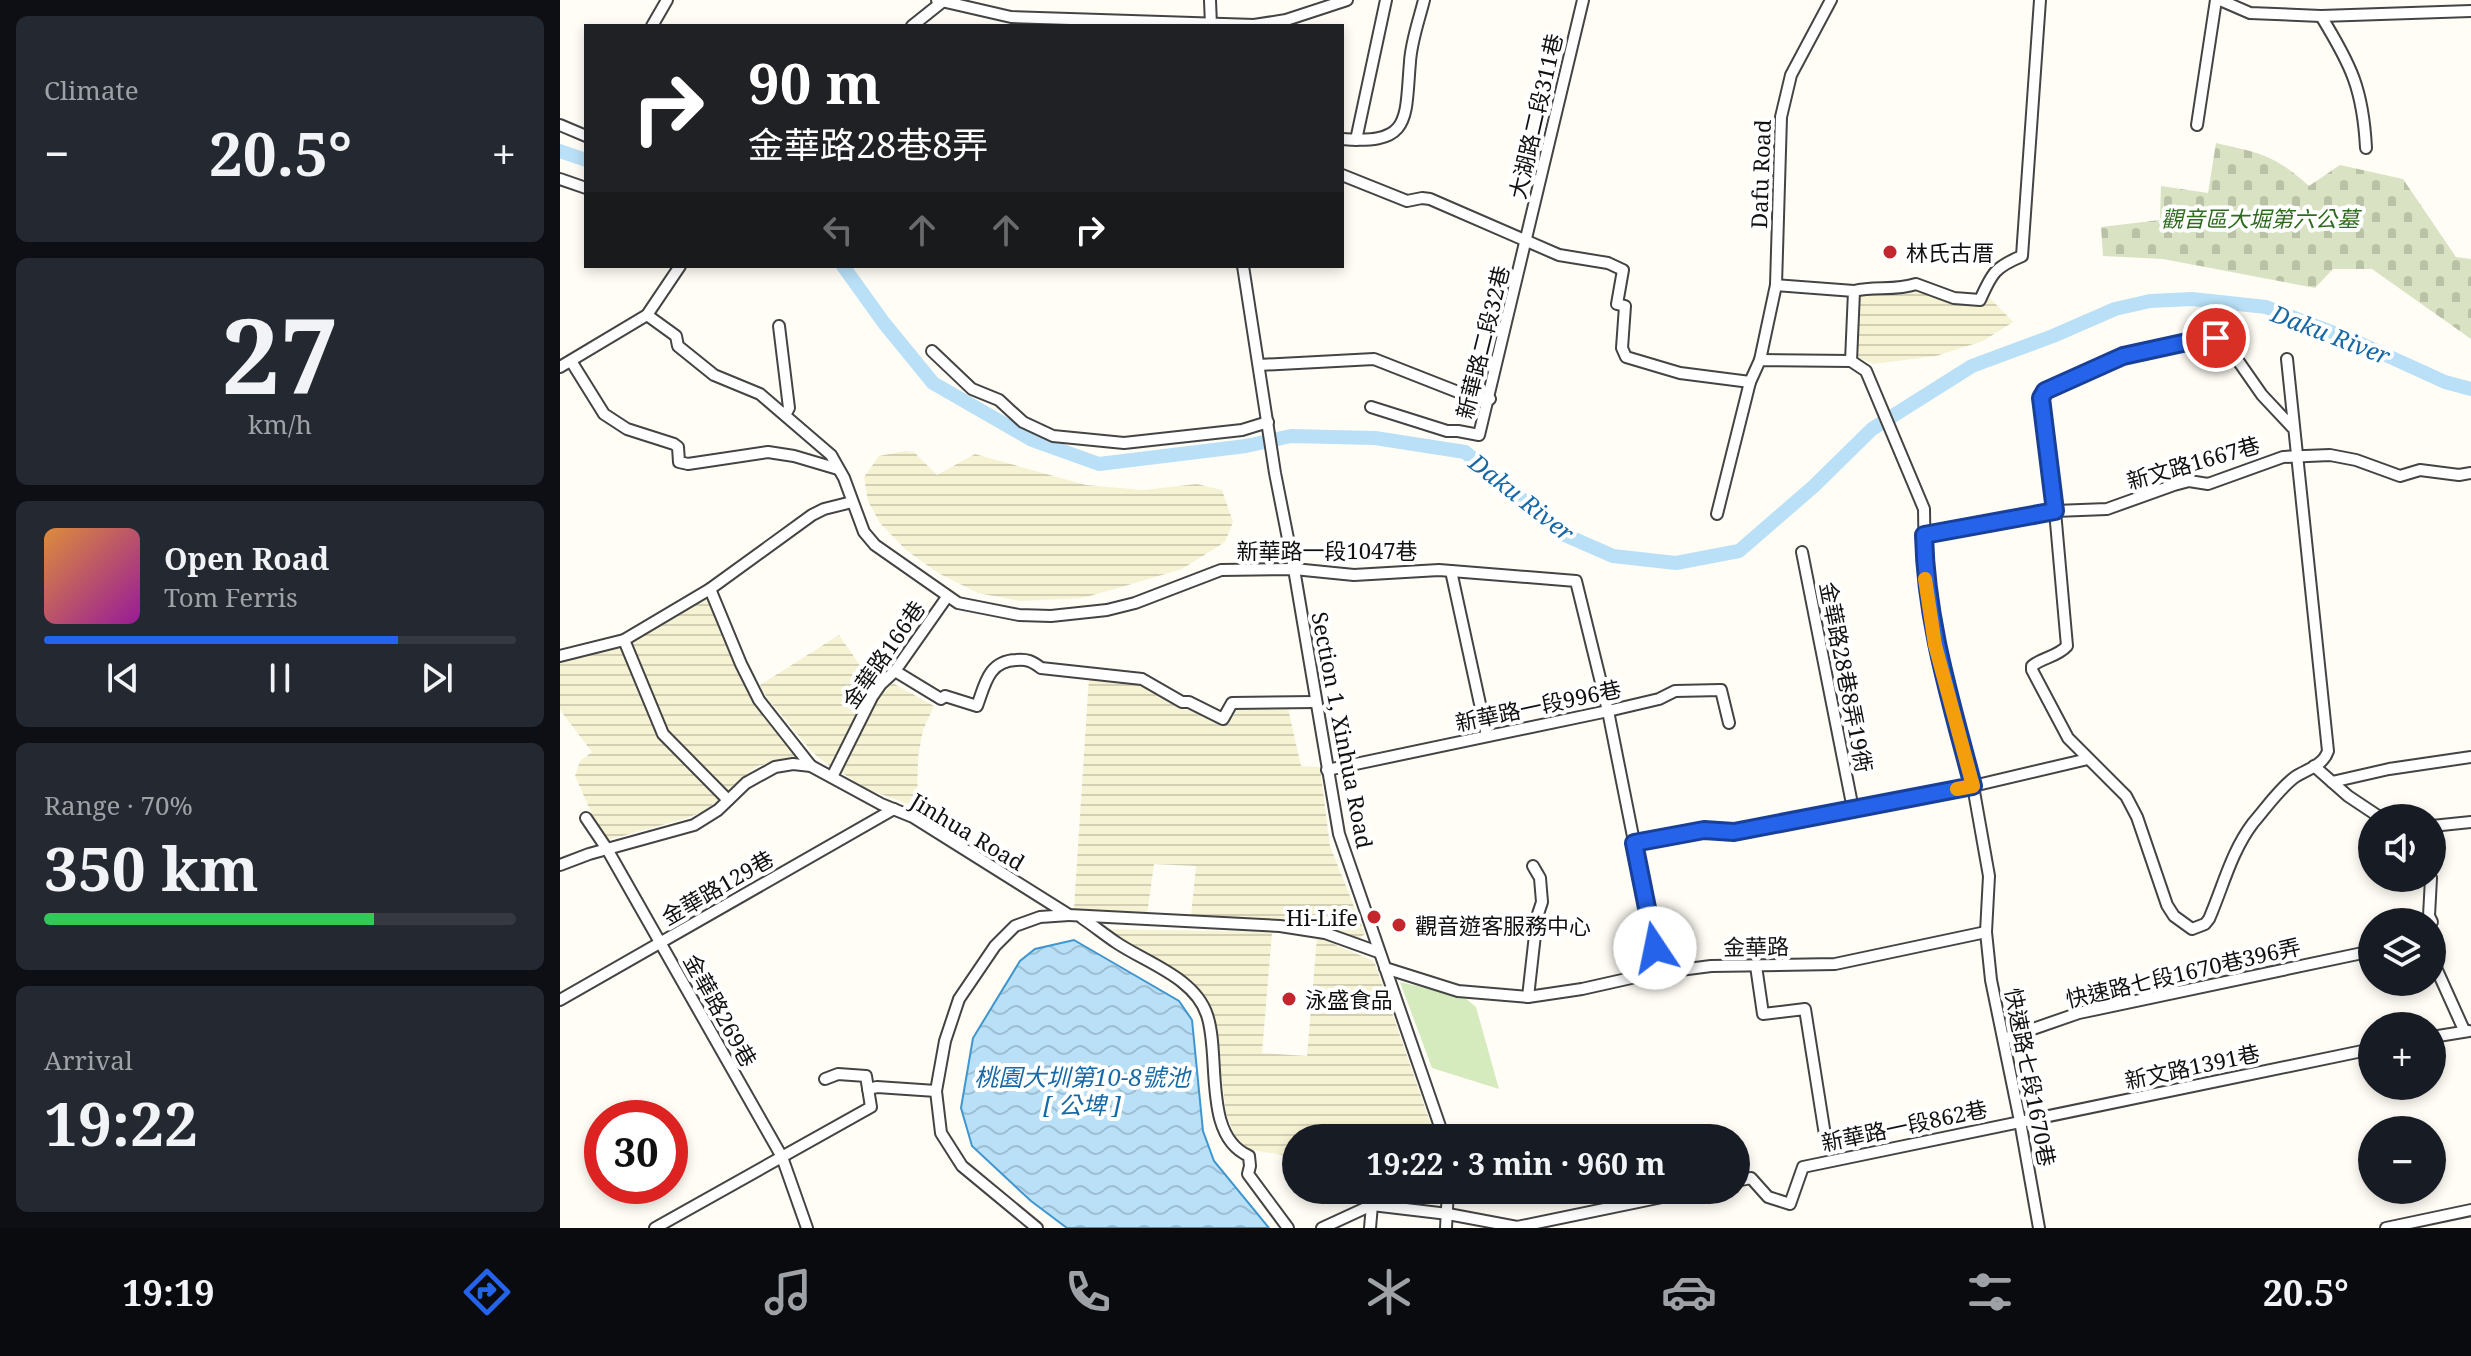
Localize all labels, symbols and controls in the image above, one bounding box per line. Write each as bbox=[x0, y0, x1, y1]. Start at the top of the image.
street label: 大湖路二段311巷 bbox=[1501, 30, 1569, 202]
text: 90 m bbox=[748, 44, 881, 120]
icon: right bbox=[616, 56, 720, 160]
text: Climate bbox=[44, 72, 139, 108]
text: 20.5° bbox=[209, 112, 352, 194]
street label: Dafu Road bbox=[1743, 118, 1777, 229]
text: 金華路28巷8弄 bbox=[748, 120, 988, 169]
text: − bbox=[44, 123, 69, 183]
text: + bbox=[491, 123, 516, 183]
park label: 觀音區大堀第六公墓 bbox=[2161, 203, 2362, 233]
icon: left bbox=[816, 208, 860, 252]
icon: ahead bbox=[900, 208, 944, 252]
icon: ahead bbox=[984, 208, 1028, 252]
icon: right bbox=[1068, 208, 1112, 252]
place label: 林氏古厝 bbox=[1906, 237, 1994, 267]
marker: 林氏古厝 bbox=[1881, 243, 1899, 261]
street label: 新華路二段32巷 bbox=[1449, 262, 1515, 422]
text: 27 bbox=[221, 283, 339, 424]
water label: Daku River bbox=[2266, 296, 2396, 372]
pin bbox=[2182, 304, 2250, 372]
icon: arrive bbox=[2194, 316, 2238, 360]
text: km/h bbox=[248, 406, 312, 442]
street label: 新文路1667巷 bbox=[2123, 429, 2263, 495]
water label: Daku River bbox=[1462, 445, 1582, 549]
street label: 新華路一段1047巷 bbox=[1236, 535, 1418, 565]
text: Open Road bbox=[164, 538, 329, 579]
text: Tom Ferris bbox=[164, 579, 298, 615]
street label: 金華路28巷8弄19衖 bbox=[1814, 579, 1880, 775]
street label: 金華路166巷 bbox=[835, 594, 931, 714]
street label: Section 1, Xinhua Road bbox=[1305, 609, 1381, 851]
icon: previous bbox=[101, 656, 145, 700]
icon: pause bbox=[258, 656, 302, 700]
icon: next bbox=[415, 656, 459, 700]
street label: 新華路一段996巷 bbox=[1452, 673, 1624, 737]
street label: Jinhua Road bbox=[904, 785, 1031, 877]
text: Range · 70% bbox=[44, 787, 193, 823]
map controls bbox=[2358, 804, 2446, 1204]
button: sound bbox=[2358, 804, 2446, 892]
text: 350 km bbox=[44, 827, 259, 909]
street label: 金華路129巷 bbox=[655, 843, 779, 931]
place label: Hi-Life bbox=[1286, 902, 1358, 932]
position arrow bbox=[1613, 906, 1697, 990]
marker: Hi-Life bbox=[1365, 908, 1383, 926]
button: layers bbox=[2358, 908, 2446, 996]
place label: 觀音遊客服務中心 bbox=[1415, 910, 1591, 940]
marker: 觀音遊客服務中心 bbox=[1390, 916, 1408, 934]
street label: 金華路 bbox=[1723, 930, 1789, 962]
street label: 快速路七段1670巷396弄 bbox=[2063, 930, 2303, 1014]
street label: 金華路269巷 bbox=[678, 948, 764, 1072]
place label: 泳盛食品 bbox=[1305, 984, 1393, 1014]
street label: 快速路七段1670巷 bbox=[1999, 985, 2063, 1169]
marker: 泳盛食品 bbox=[1280, 990, 1298, 1008]
button: + bbox=[2358, 1012, 2446, 1100]
street label: 新文路1391巷 bbox=[2122, 1037, 2262, 1095]
text: Arrival bbox=[44, 1042, 133, 1078]
water label: 桃園大圳第10-8號池 [ 公埤 ] bbox=[974, 1060, 1193, 1121]
text: 19:22 bbox=[44, 1082, 198, 1164]
street label: 新華路一段862巷 bbox=[1818, 1093, 1990, 1157]
speed limit sign: 30 bbox=[584, 1100, 688, 1204]
button: − bbox=[2358, 1116, 2446, 1204]
text: 19:22 · 3 min · 960 m bbox=[1367, 1143, 1665, 1184]
icon: directions bbox=[459, 1264, 515, 1320]
icon: music bbox=[760, 1264, 816, 1320]
icon: phone bbox=[1060, 1264, 1116, 1320]
icon: climate bbox=[1361, 1264, 1417, 1320]
icon: car bbox=[1661, 1264, 1717, 1320]
icon: filters bbox=[1962, 1264, 2018, 1320]
text: 19:19 bbox=[122, 1268, 215, 1317]
text: 20.5° bbox=[2263, 1268, 2349, 1317]

